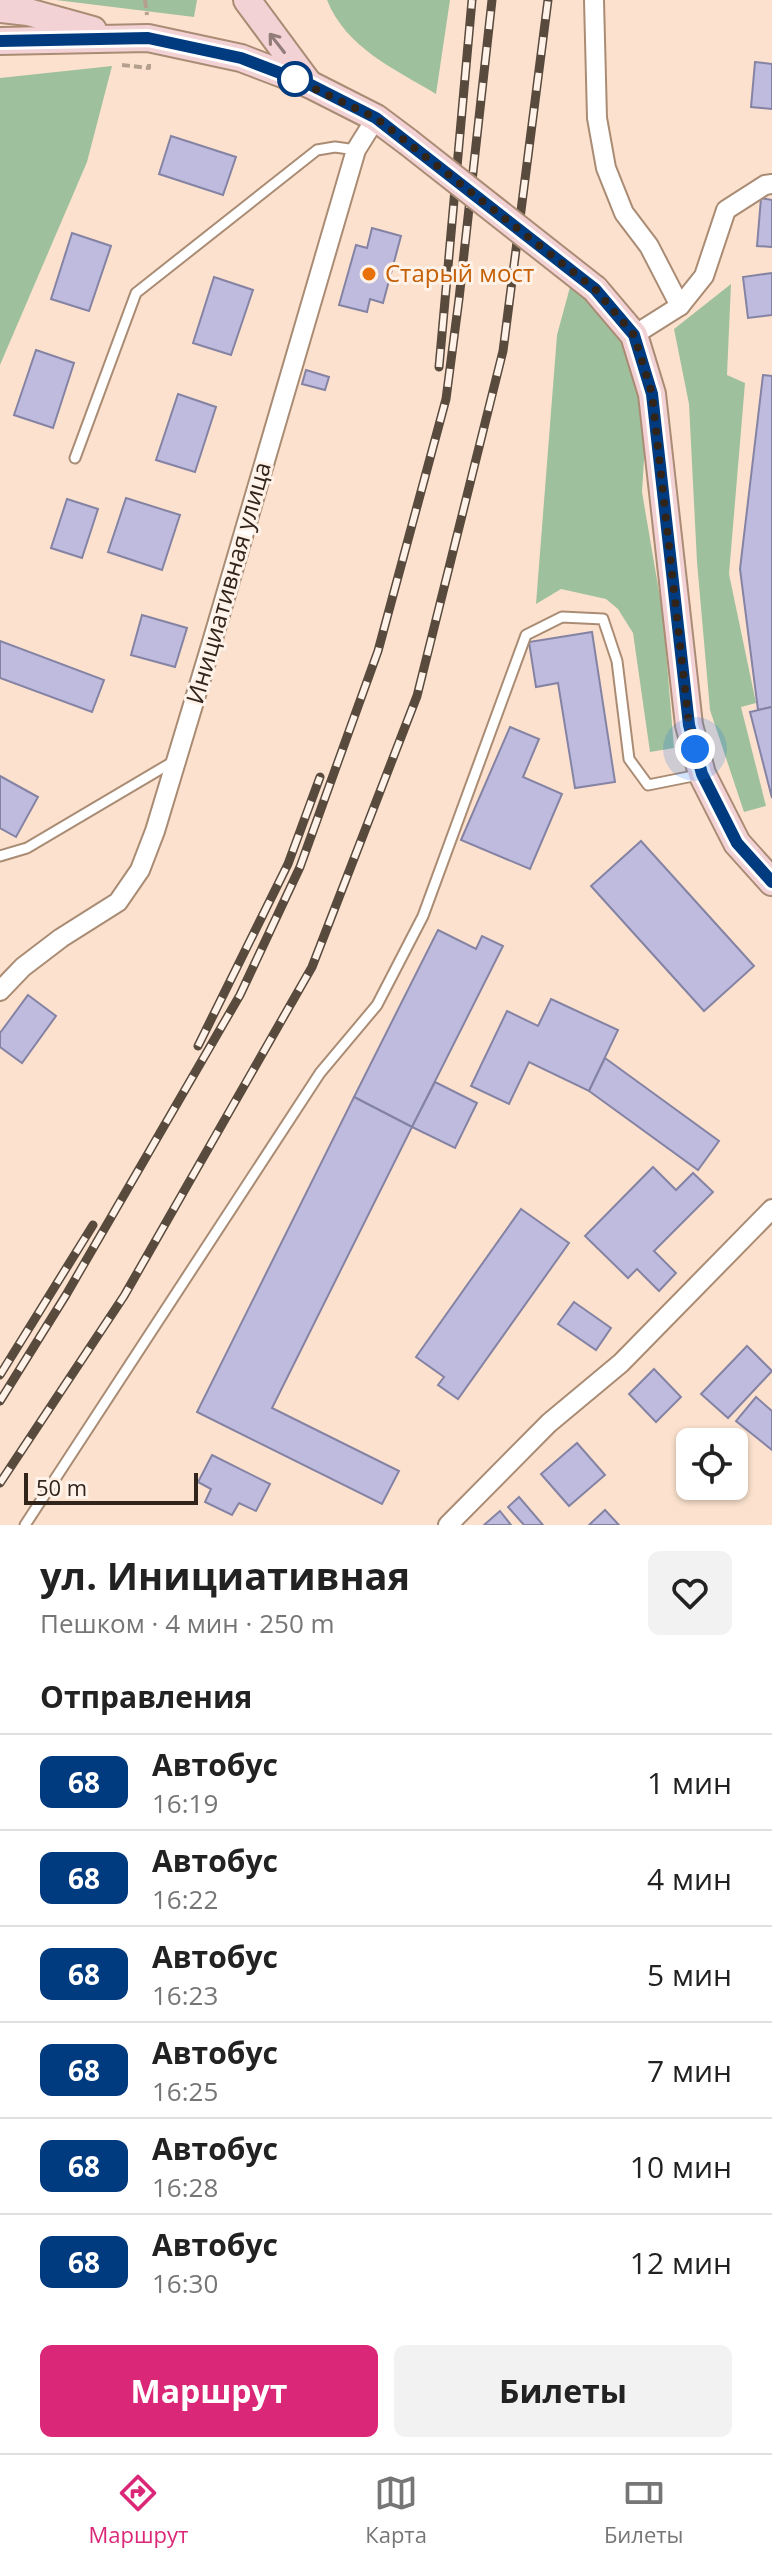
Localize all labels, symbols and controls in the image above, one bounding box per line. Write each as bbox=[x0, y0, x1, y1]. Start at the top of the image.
one-way arrow bbox=[268, 33, 285, 54]
unlabelled marker bbox=[278, 62, 312, 96]
place label: Старый мост bbox=[385, 256, 534, 289]
marker: Старый мост bbox=[360, 265, 378, 283]
street label: Инициативная улица bbox=[177, 458, 278, 707]
your location bbox=[675, 729, 715, 769]
map controls bbox=[676, 1428, 748, 1500]
button: locate bbox=[676, 1428, 748, 1500]
scale bar bbox=[24, 1469, 198, 1505]
text: 50 m bbox=[36, 1472, 87, 1502]
text: ул. Инициативная bbox=[40, 1549, 410, 1601]
button: heart bbox=[648, 1551, 732, 1635]
text: Пешком · 4 мин · 250 m bbox=[40, 1605, 335, 1641]
text: Отправления bbox=[40, 1676, 252, 1717]
text: Автобус bbox=[152, 1744, 278, 1785]
text: 1 мин bbox=[647, 1762, 732, 1803]
text: 68 bbox=[68, 1763, 100, 1801]
text: 16:19 bbox=[152, 1785, 218, 1821]
text: Автобус bbox=[152, 1840, 278, 1881]
text: 4 мин bbox=[647, 1858, 732, 1899]
text: 68 bbox=[68, 1859, 100, 1897]
text: 16:22 bbox=[152, 1881, 218, 1917]
text: Автобус bbox=[152, 1936, 278, 1977]
text: 5 мин bbox=[647, 1954, 732, 1995]
text: 68 bbox=[68, 1955, 100, 1993]
text: 16:23 bbox=[152, 1977, 218, 2013]
text: Автобус bbox=[152, 2032, 278, 2073]
text: 7 мин bbox=[647, 2050, 732, 2091]
text: 68 bbox=[68, 2051, 100, 2089]
text: 16:25 bbox=[152, 2073, 218, 2109]
text: Автобус bbox=[152, 2128, 278, 2169]
text: 10 мин bbox=[630, 2146, 732, 2187]
text: 68 bbox=[68, 2147, 100, 2185]
text: 16:28 bbox=[152, 2169, 218, 2205]
text: Автобус bbox=[152, 2224, 278, 2265]
text: 12 мин bbox=[630, 2242, 732, 2283]
text: 68 bbox=[68, 2243, 100, 2281]
text: 16:30 bbox=[152, 2265, 218, 2301]
button: Маршрут bbox=[40, 2345, 378, 2437]
button: Билеты bbox=[394, 2345, 732, 2437]
tab: Маршрут bbox=[88, 2471, 188, 2549]
tab: Карта bbox=[365, 2471, 427, 2549]
tab: Билеты bbox=[604, 2471, 684, 2549]

